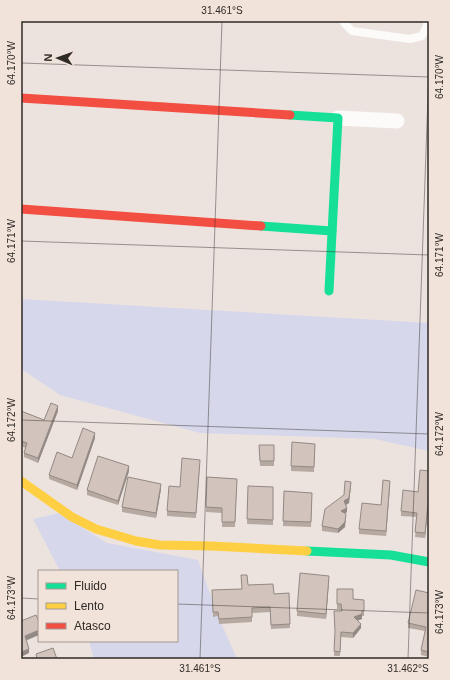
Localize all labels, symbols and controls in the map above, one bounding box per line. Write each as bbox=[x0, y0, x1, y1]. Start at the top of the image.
text: 31.461°S bbox=[201, 5, 243, 16]
north arrow bbox=[38, 38, 78, 78]
text: 64.170°W bbox=[6, 40, 17, 85]
text: N bbox=[42, 53, 54, 62]
text: 64.170°W bbox=[434, 54, 445, 99]
text: 64.171°W bbox=[6, 218, 17, 263]
text: 64.171°W bbox=[434, 232, 445, 277]
text: 64.172°W bbox=[6, 397, 17, 442]
text: 64.172°W bbox=[434, 411, 445, 456]
legend bbox=[38, 570, 178, 642]
text: 64.173°W bbox=[6, 575, 17, 620]
text: Fluido bbox=[74, 579, 107, 593]
text: 64.173°W bbox=[434, 589, 445, 634]
text: Lento bbox=[74, 599, 104, 613]
text: Atasco bbox=[74, 619, 111, 633]
text: 31.461°S bbox=[179, 663, 221, 674]
text: 31.462°S bbox=[387, 663, 429, 674]

